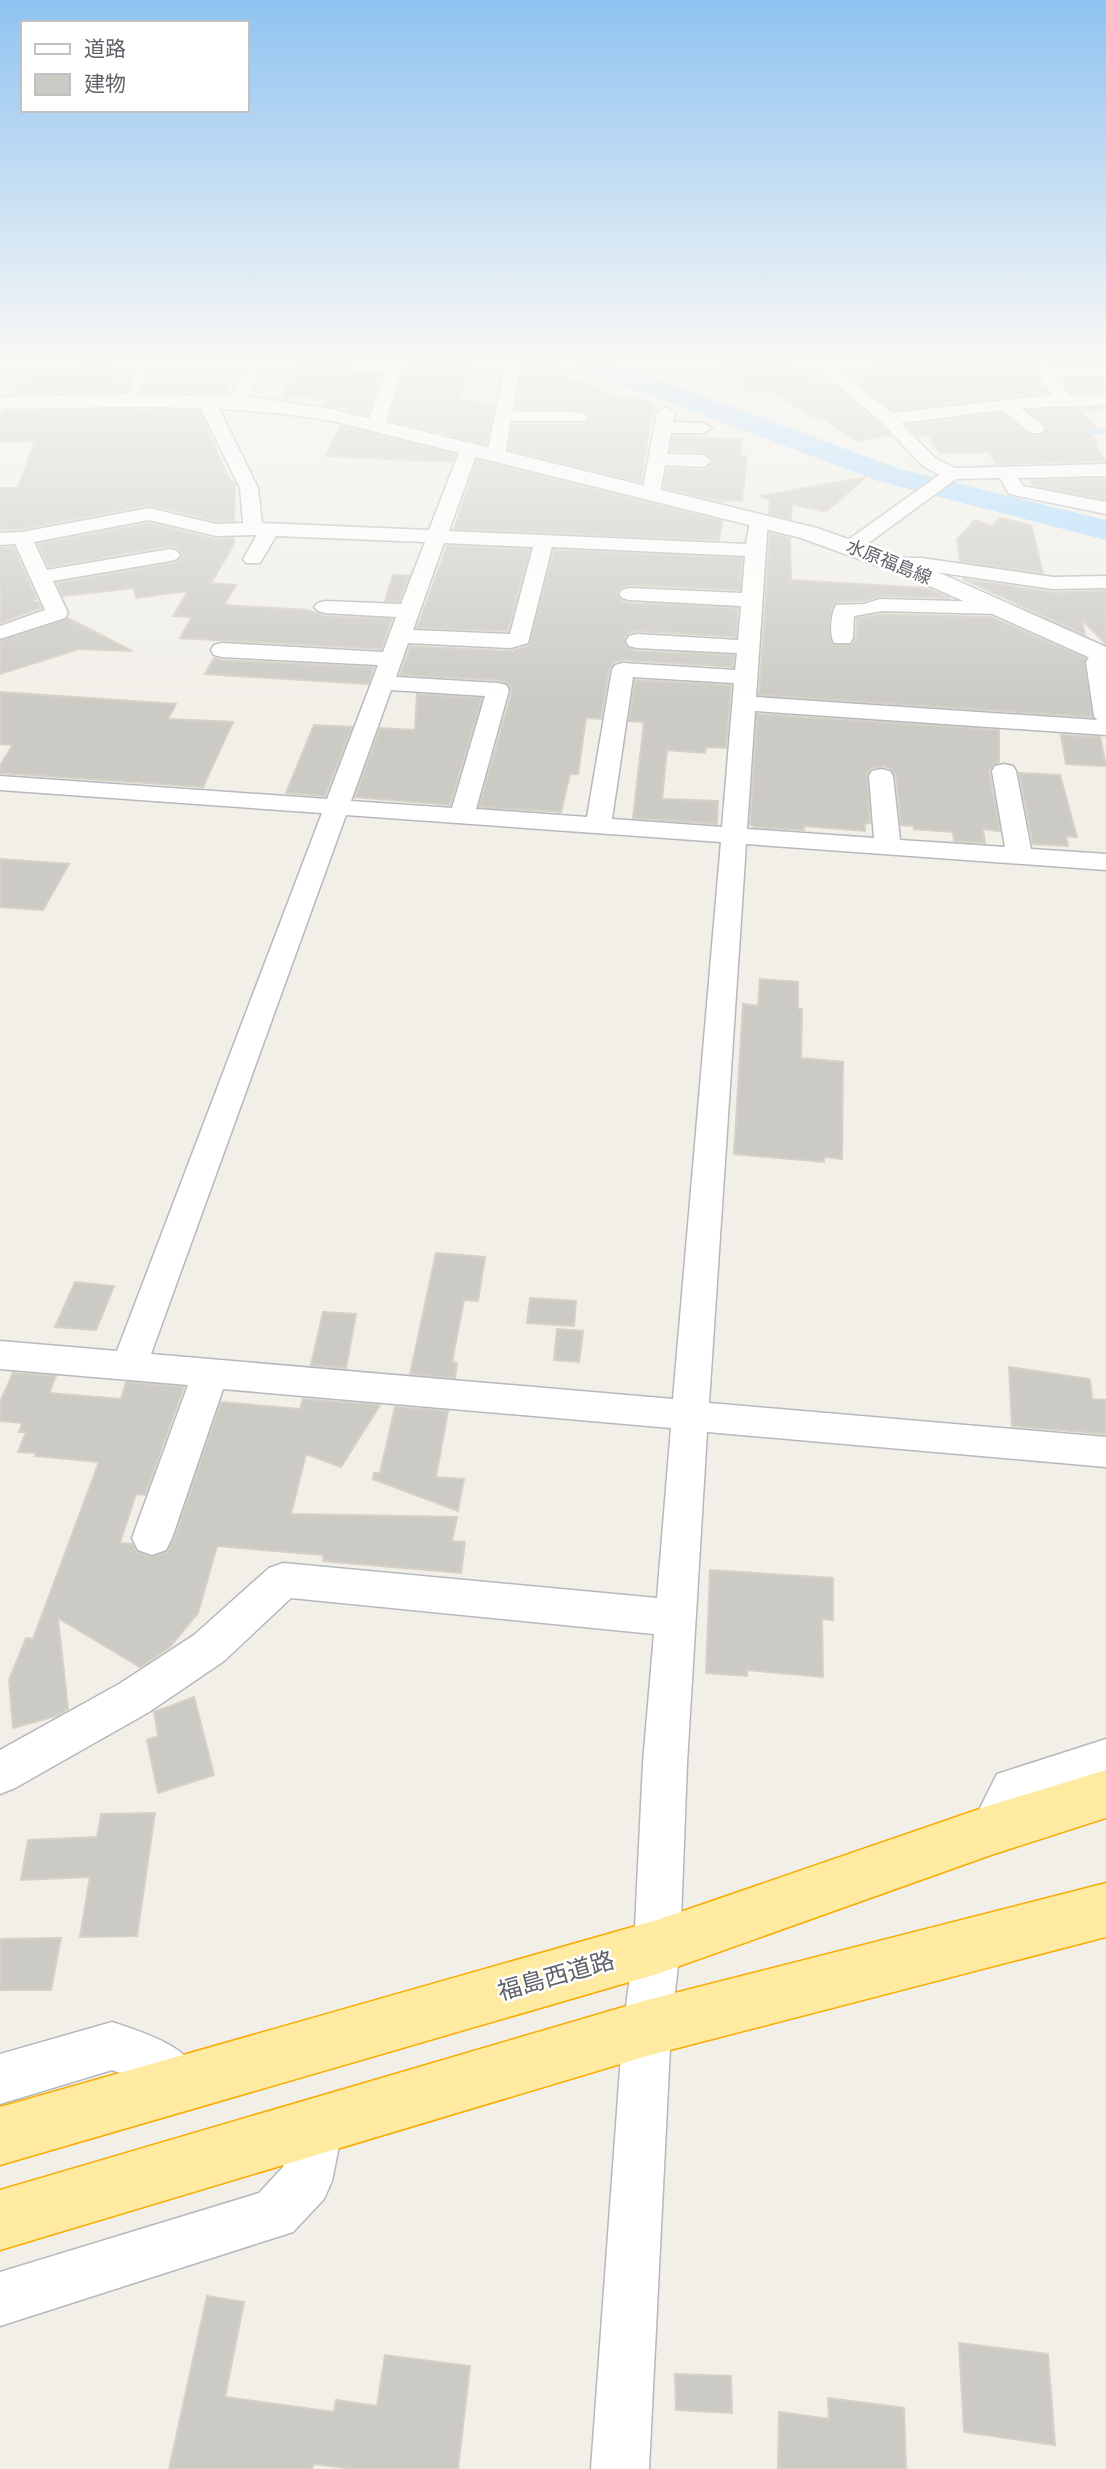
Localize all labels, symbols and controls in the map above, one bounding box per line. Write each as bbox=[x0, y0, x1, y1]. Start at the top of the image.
legend bbox=[21, 21, 248, 112]
text: 道路 bbox=[84, 36, 126, 61]
text: 建物 bbox=[84, 71, 126, 96]
street label: 水原福島線 bbox=[844, 535, 935, 588]
street label: 福島西道路 bbox=[494, 1945, 618, 2006]

